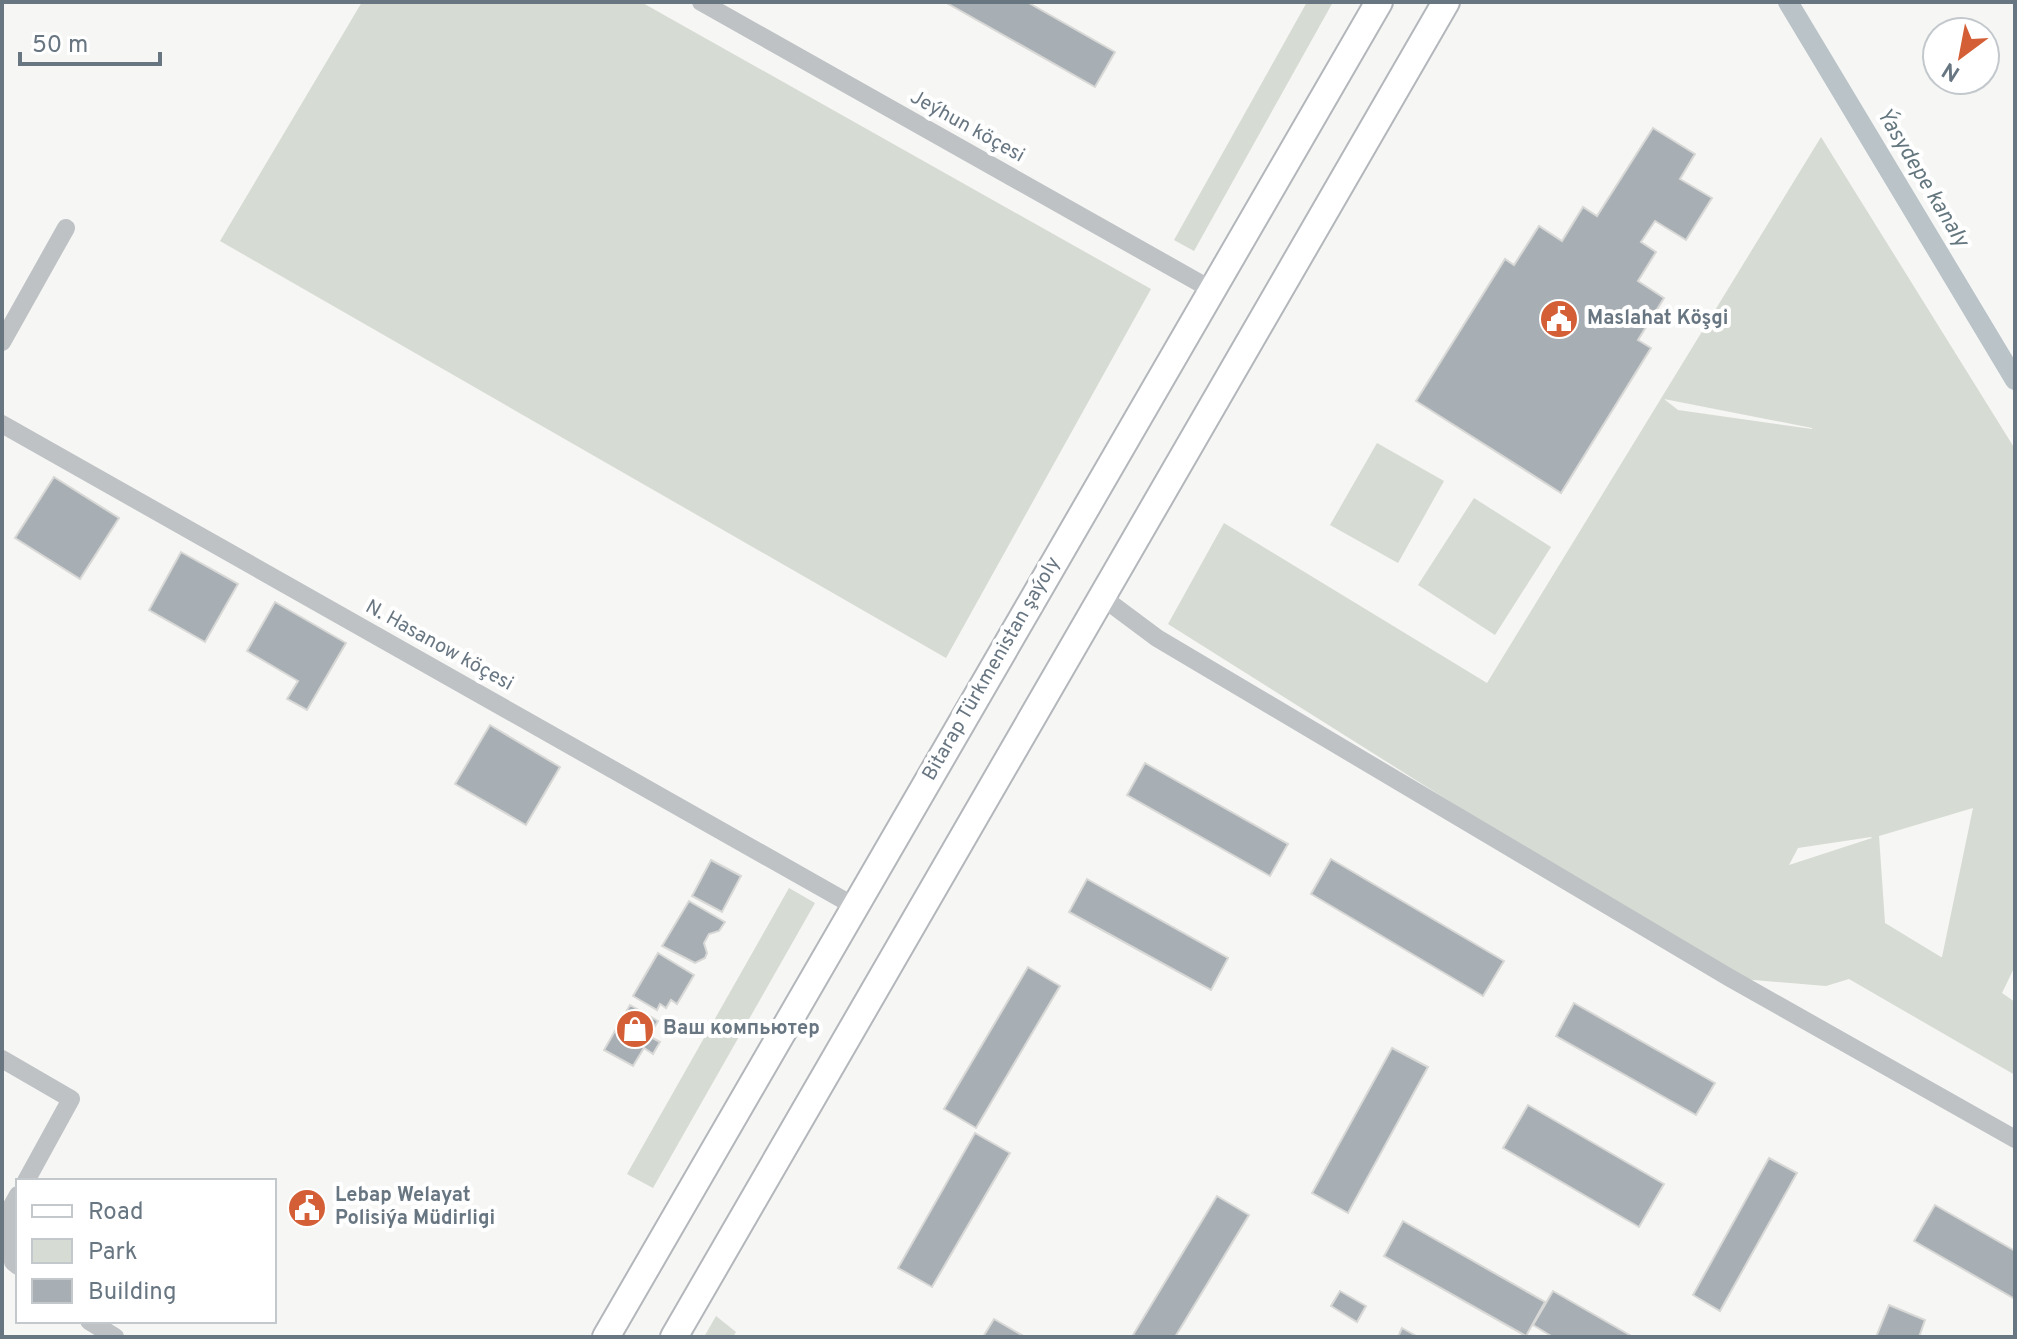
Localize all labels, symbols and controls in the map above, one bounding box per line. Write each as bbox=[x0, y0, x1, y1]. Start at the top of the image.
scale bar bbox=[20, 16, 160, 66]
north arrow bbox=[1921, 16, 2001, 96]
text: 50 m bbox=[32, 31, 88, 61]
text: N bbox=[1938, 55, 1966, 86]
street label: Jeýhun köçesi bbox=[905, 85, 1029, 169]
water label: Ýasydepe kanaly bbox=[1870, 102, 1977, 254]
public building icon: Maslahat Köşgi bbox=[1538, 298, 1580, 340]
place label: Maslahat Köşgi bbox=[1587, 306, 1728, 332]
street label: Bitarap Türkmenistan şaýoly bbox=[917, 552, 1067, 786]
street label: N. Hasanow köçesi bbox=[360, 595, 518, 697]
shop icon: Ваш компьютер bbox=[614, 1008, 656, 1050]
place label: Ваш компьютер bbox=[663, 1016, 820, 1042]
legend bbox=[16, 1179, 276, 1323]
place label: Lebap Welayat Polisiýa Müdirligi bbox=[335, 1183, 495, 1232]
public building icon: Lebap Welayat Polisiýa Müdirligi bbox=[286, 1187, 328, 1229]
text: Road bbox=[88, 1198, 144, 1228]
text: Park bbox=[88, 1238, 138, 1268]
text: Building bbox=[88, 1278, 177, 1308]

